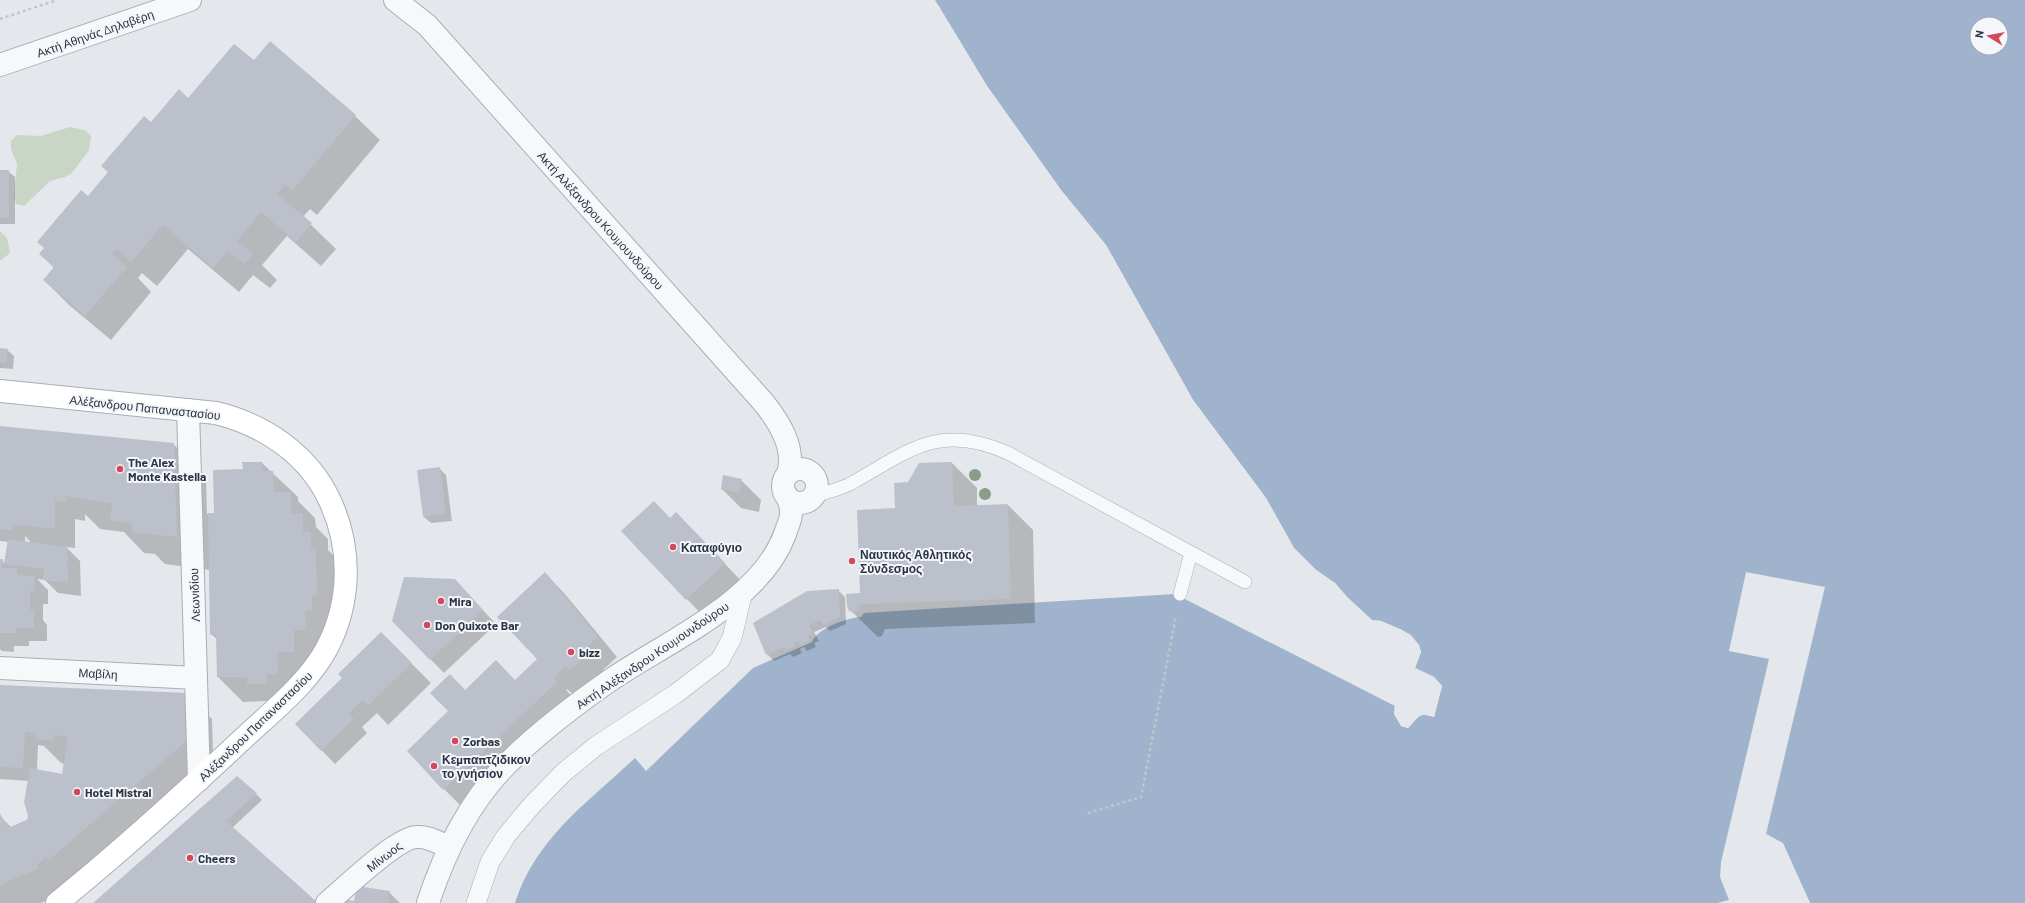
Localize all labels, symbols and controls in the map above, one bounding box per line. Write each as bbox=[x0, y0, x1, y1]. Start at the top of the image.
street label: Ακτή Αθηνάς Δηλαβέρη bbox=[35, 6, 156, 61]
north arrow bbox=[1969, 16, 2009, 56]
text: N bbox=[1972, 29, 1986, 39]
street label: Ακτή Αλέξανδρου Κουμουνδούρου bbox=[534, 148, 667, 293]
street label: Αλέξανδρου Παπαναστασίου bbox=[69, 392, 221, 423]
place label: The Alex Monte Kastella bbox=[128, 455, 206, 483]
marker: The Alex Monte Kastella bbox=[115, 464, 125, 474]
place label: Καταφύγιο bbox=[681, 540, 742, 555]
marker: Καταφύγιο bbox=[668, 542, 678, 552]
place label: Ναυτικός Αθλητικός Σύνδεσμος bbox=[860, 547, 972, 576]
marker: Ναυτικός Αθλητικός Σύνδεσμος bbox=[847, 556, 857, 566]
street label: Λεωνιδίου bbox=[186, 568, 202, 622]
place label: Mira bbox=[449, 594, 472, 608]
marker: Mira bbox=[436, 596, 446, 606]
street label: Ακτή Αλέξανδρου Κουμουνδούρου bbox=[573, 599, 732, 712]
place label: Don Quixote Bar bbox=[435, 618, 519, 632]
marker: Don Quixote Bar bbox=[422, 620, 432, 630]
place label: bizz bbox=[579, 645, 600, 659]
marker: bizz bbox=[566, 647, 576, 657]
street label: Μαβίλη bbox=[78, 665, 118, 682]
street label: Αλέξανδρου Παπαναστασίου bbox=[195, 668, 315, 785]
place label: Zorbas bbox=[463, 734, 500, 748]
marker: Zorbas bbox=[450, 736, 460, 746]
place label: Κεμπαπτζιδικον το γνήσιον bbox=[442, 752, 531, 781]
marker: Κεμπαπτζιδικον το γνήσιον bbox=[429, 761, 439, 771]
place label: Hotel Mistral bbox=[85, 785, 151, 799]
marker: Hotel Mistral bbox=[72, 787, 82, 797]
street label: Μίνωος bbox=[364, 838, 405, 875]
place label: Cheers bbox=[198, 851, 235, 865]
marker: Cheers bbox=[185, 853, 195, 863]

